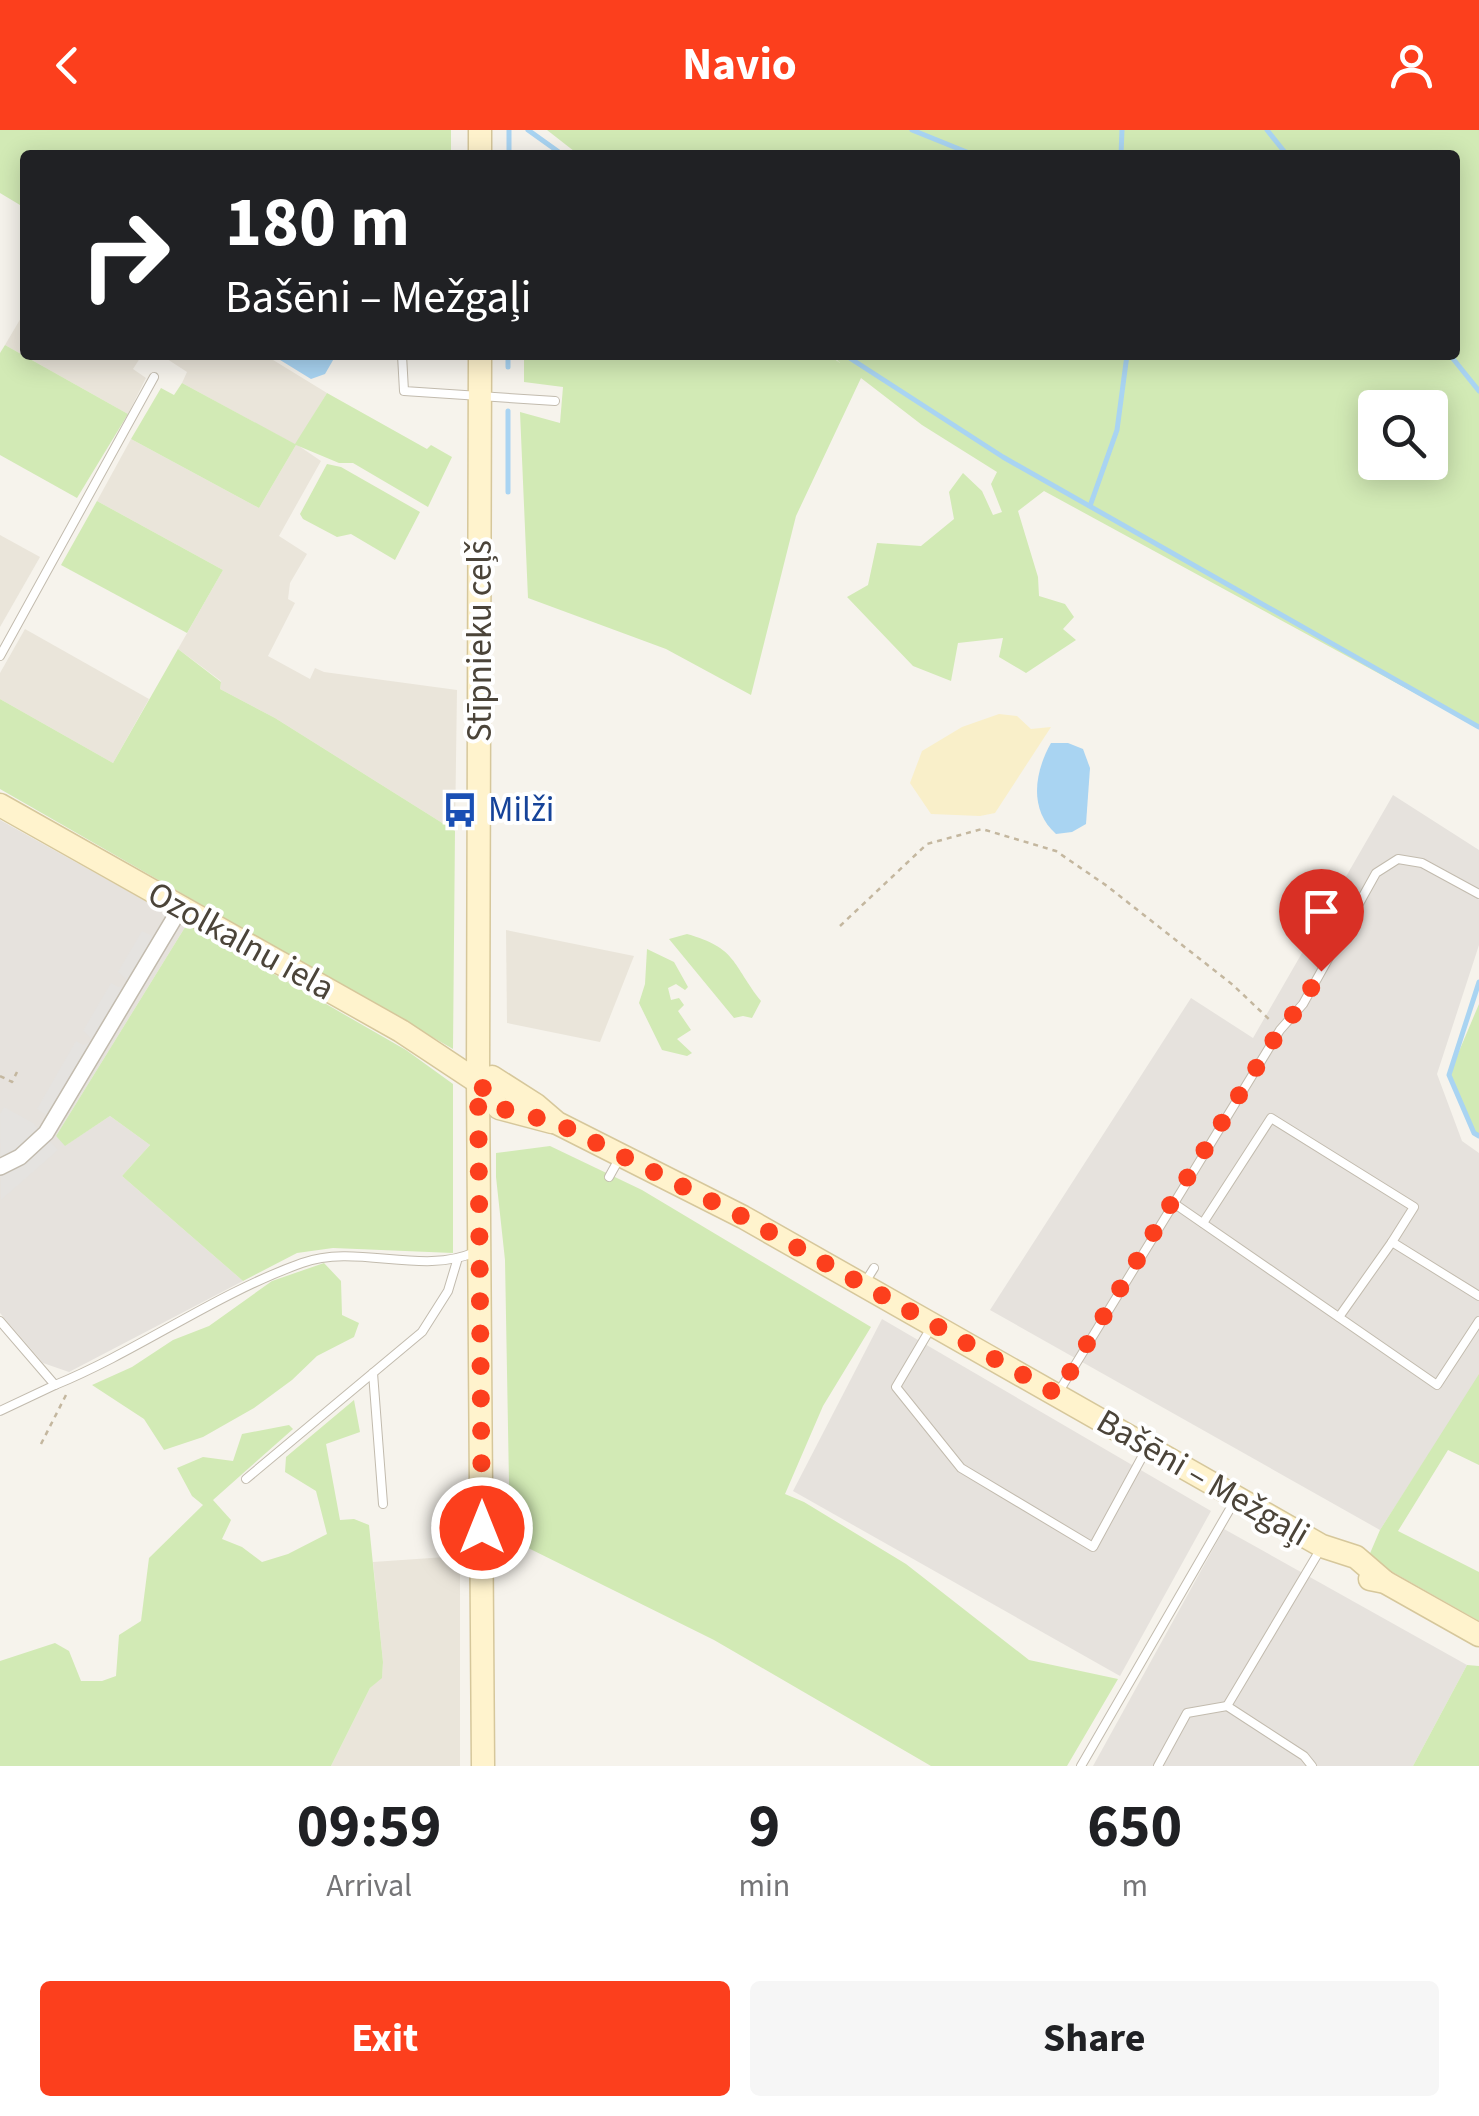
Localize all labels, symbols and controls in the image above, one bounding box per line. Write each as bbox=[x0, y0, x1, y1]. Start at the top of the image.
text: Navio bbox=[682, 33, 797, 97]
icon: back bbox=[40, 38, 95, 93]
icon: person bbox=[1384, 38, 1439, 93]
text: 180 m bbox=[225, 173, 410, 273]
icon: right bbox=[60, 190, 190, 320]
text: Bašēni – Mežgaļi bbox=[225, 266, 532, 330]
map controls bbox=[1358, 390, 1448, 480]
button: search bbox=[1358, 390, 1448, 480]
street label: Stīpnieku ceļš bbox=[455, 540, 505, 742]
place label: Milži bbox=[488, 785, 554, 835]
bus stop icon: Milži bbox=[441, 791, 479, 829]
street label: Ozolkalnu iela bbox=[139, 869, 343, 1013]
pin bbox=[1279, 869, 1364, 972]
icon: arrive bbox=[1294, 884, 1349, 939]
street label: Bašēni – Mežgaļi bbox=[1087, 1397, 1319, 1559]
position arrow bbox=[430, 1476, 534, 1580]
text: 09:59 bbox=[297, 1785, 442, 1870]
text: 9 bbox=[749, 1785, 780, 1870]
text: 650 bbox=[1087, 1785, 1182, 1870]
text: Arrival bbox=[326, 1863, 412, 1909]
text: min bbox=[738, 1863, 790, 1909]
text: m bbox=[1121, 1863, 1148, 1909]
button: Exit bbox=[40, 1981, 730, 2096]
button: Share bbox=[750, 1981, 1439, 2096]

